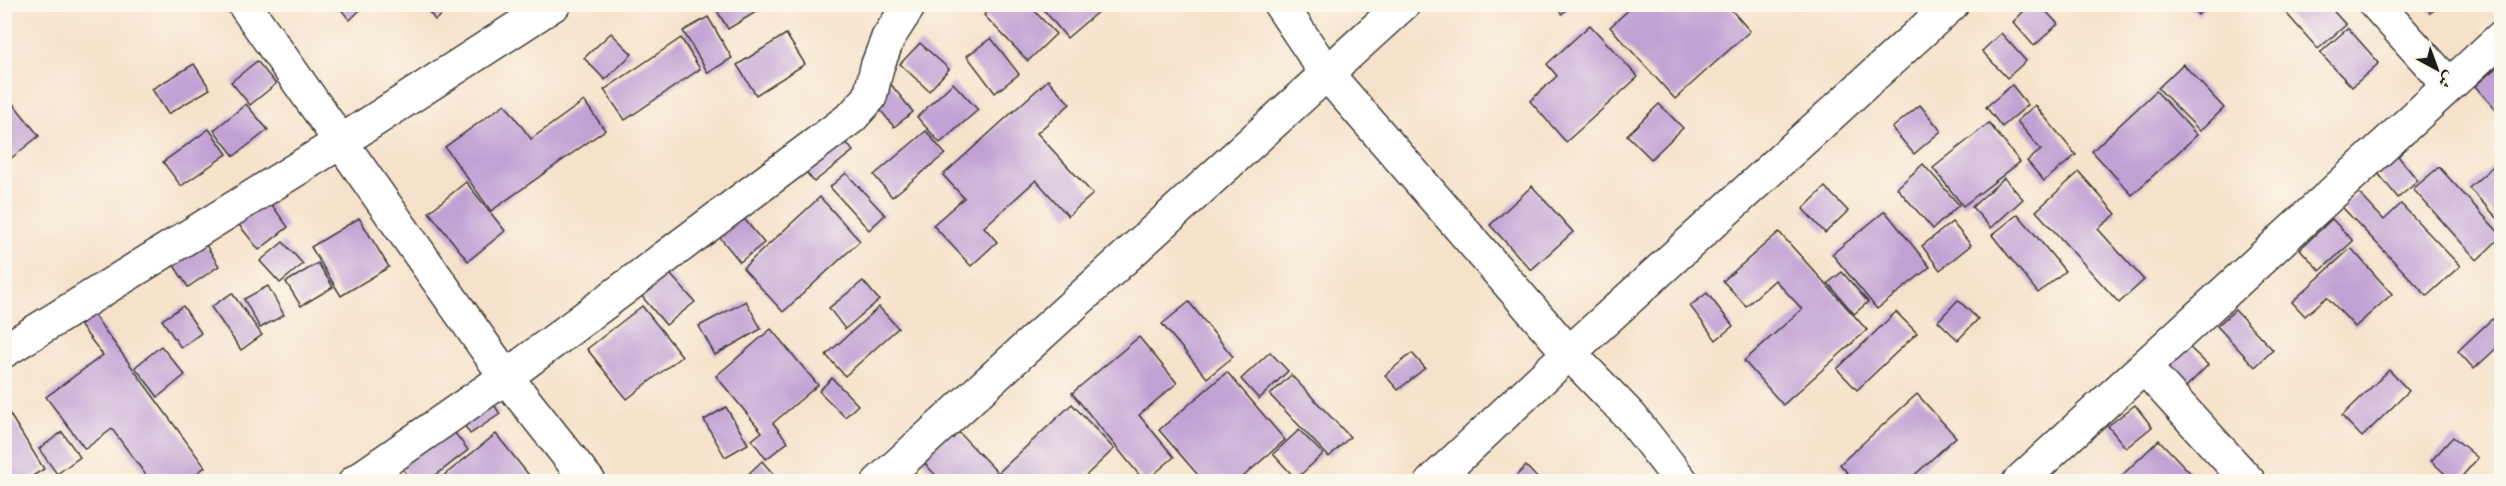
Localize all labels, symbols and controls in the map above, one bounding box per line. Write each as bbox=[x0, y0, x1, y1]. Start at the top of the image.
north arrow bbox=[2407, 39, 2467, 99]
text: ش bbox=[2432, 65, 2459, 92]

